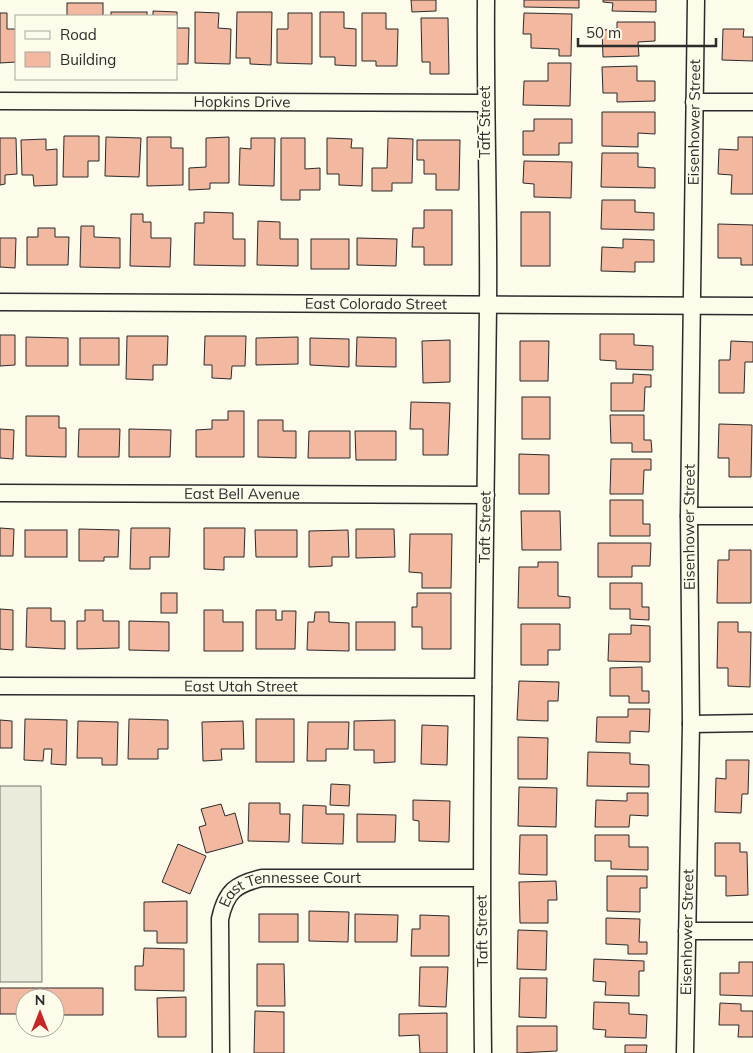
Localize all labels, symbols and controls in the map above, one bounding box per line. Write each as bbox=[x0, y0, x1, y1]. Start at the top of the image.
legend bbox=[15, 15, 178, 80]
scale bar bbox=[578, 15, 716, 47]
text: 50 m bbox=[586, 23, 621, 42]
text: Road bbox=[60, 25, 97, 44]
text: Building bbox=[60, 50, 116, 69]
street label: Eisenhower Street bbox=[683, 59, 704, 185]
street label: Taft Street bbox=[475, 86, 494, 158]
street label: Hopkins Drive bbox=[194, 92, 290, 111]
street label: East Colorado Street bbox=[305, 294, 447, 313]
street label: Eisenhower Street bbox=[679, 464, 699, 590]
street label: East Bell Avenue bbox=[184, 484, 300, 503]
street label: Taft Street bbox=[475, 491, 495, 563]
street label: East Utah Street bbox=[184, 676, 298, 696]
street label: East Tennessee Court bbox=[214, 868, 361, 910]
street label: Eisenhower Street bbox=[676, 869, 697, 995]
street label: Taft Street bbox=[471, 895, 492, 967]
north arrow bbox=[15, 988, 65, 1038]
text: N bbox=[35, 991, 45, 1009]

